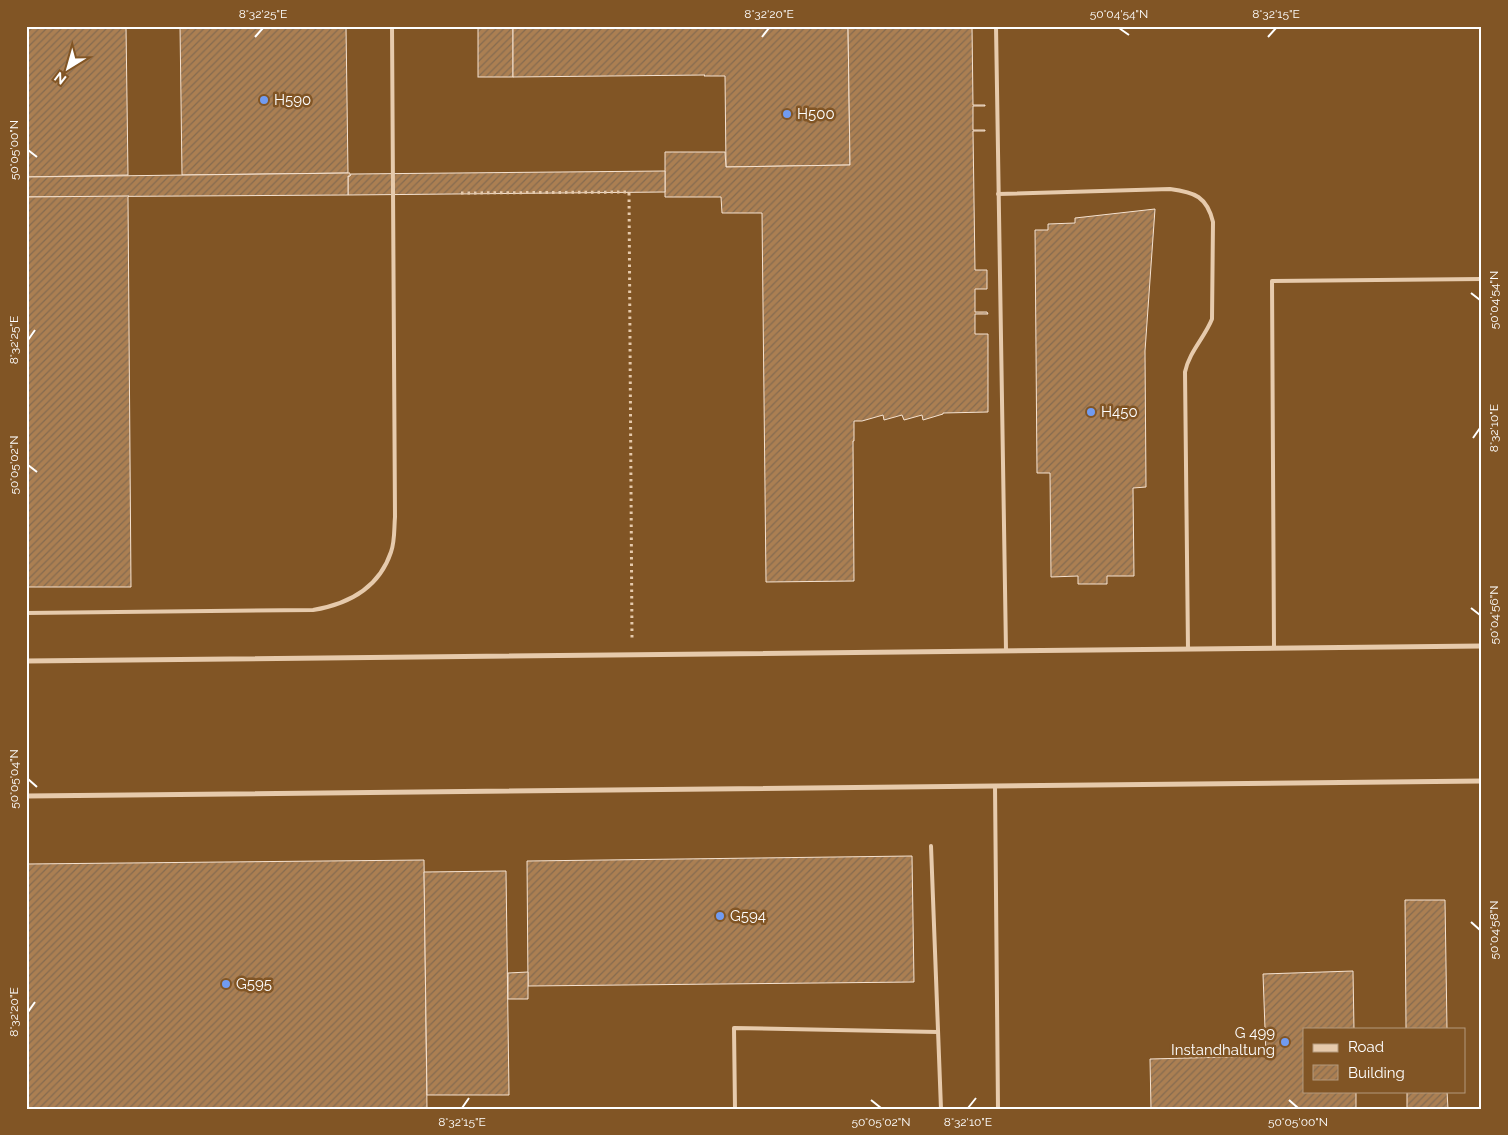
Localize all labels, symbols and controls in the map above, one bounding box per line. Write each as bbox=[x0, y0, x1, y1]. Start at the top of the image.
text: 8°32'25"E bbox=[239, 7, 287, 21]
text: 8°32'20"E bbox=[744, 7, 794, 21]
text: 50°04'54"N bbox=[1090, 7, 1148, 21]
text: 8°32'15"E bbox=[1252, 7, 1300, 21]
north arrow bbox=[42, 42, 92, 92]
text: N bbox=[51, 69, 69, 88]
place label: H590 bbox=[274, 91, 311, 109]
marker: H590 bbox=[258, 94, 270, 106]
place label: H500 bbox=[797, 105, 835, 123]
marker: H500 bbox=[781, 108, 793, 120]
text: 50°05'00"N bbox=[7, 120, 21, 180]
text: 50°04'54"N bbox=[1487, 271, 1501, 329]
text: 8°32'25"E bbox=[7, 316, 21, 364]
place label: H450 bbox=[1101, 403, 1138, 421]
text: 8°32'10"E bbox=[1487, 404, 1501, 452]
marker: H450 bbox=[1085, 406, 1097, 418]
text: 50°05'02"N bbox=[7, 435, 21, 495]
text: 50°04'56"N bbox=[1487, 585, 1501, 645]
text: 50°05'04"N bbox=[7, 749, 21, 809]
text: 50°04'58"N bbox=[1487, 900, 1501, 960]
place label: G594 bbox=[730, 907, 766, 925]
marker: G594 bbox=[714, 910, 726, 922]
place label: G595 bbox=[236, 975, 272, 993]
marker: G595 bbox=[220, 978, 232, 990]
text: 8°32'20"E bbox=[7, 987, 21, 1037]
place label: G 499 Instandhaltung bbox=[1171, 1024, 1275, 1059]
legend bbox=[1303, 1028, 1466, 1092]
marker: G 499 Instandhaltung bbox=[1279, 1036, 1291, 1048]
text: Road bbox=[1348, 1038, 1384, 1056]
text: Building bbox=[1348, 1064, 1405, 1082]
text: 8°32'15"E bbox=[438, 1115, 486, 1129]
text: 50°05'02"N bbox=[851, 1115, 911, 1129]
text: 8°32'10"E bbox=[944, 1115, 992, 1129]
text: 50°05'00"N bbox=[1268, 1115, 1328, 1129]

